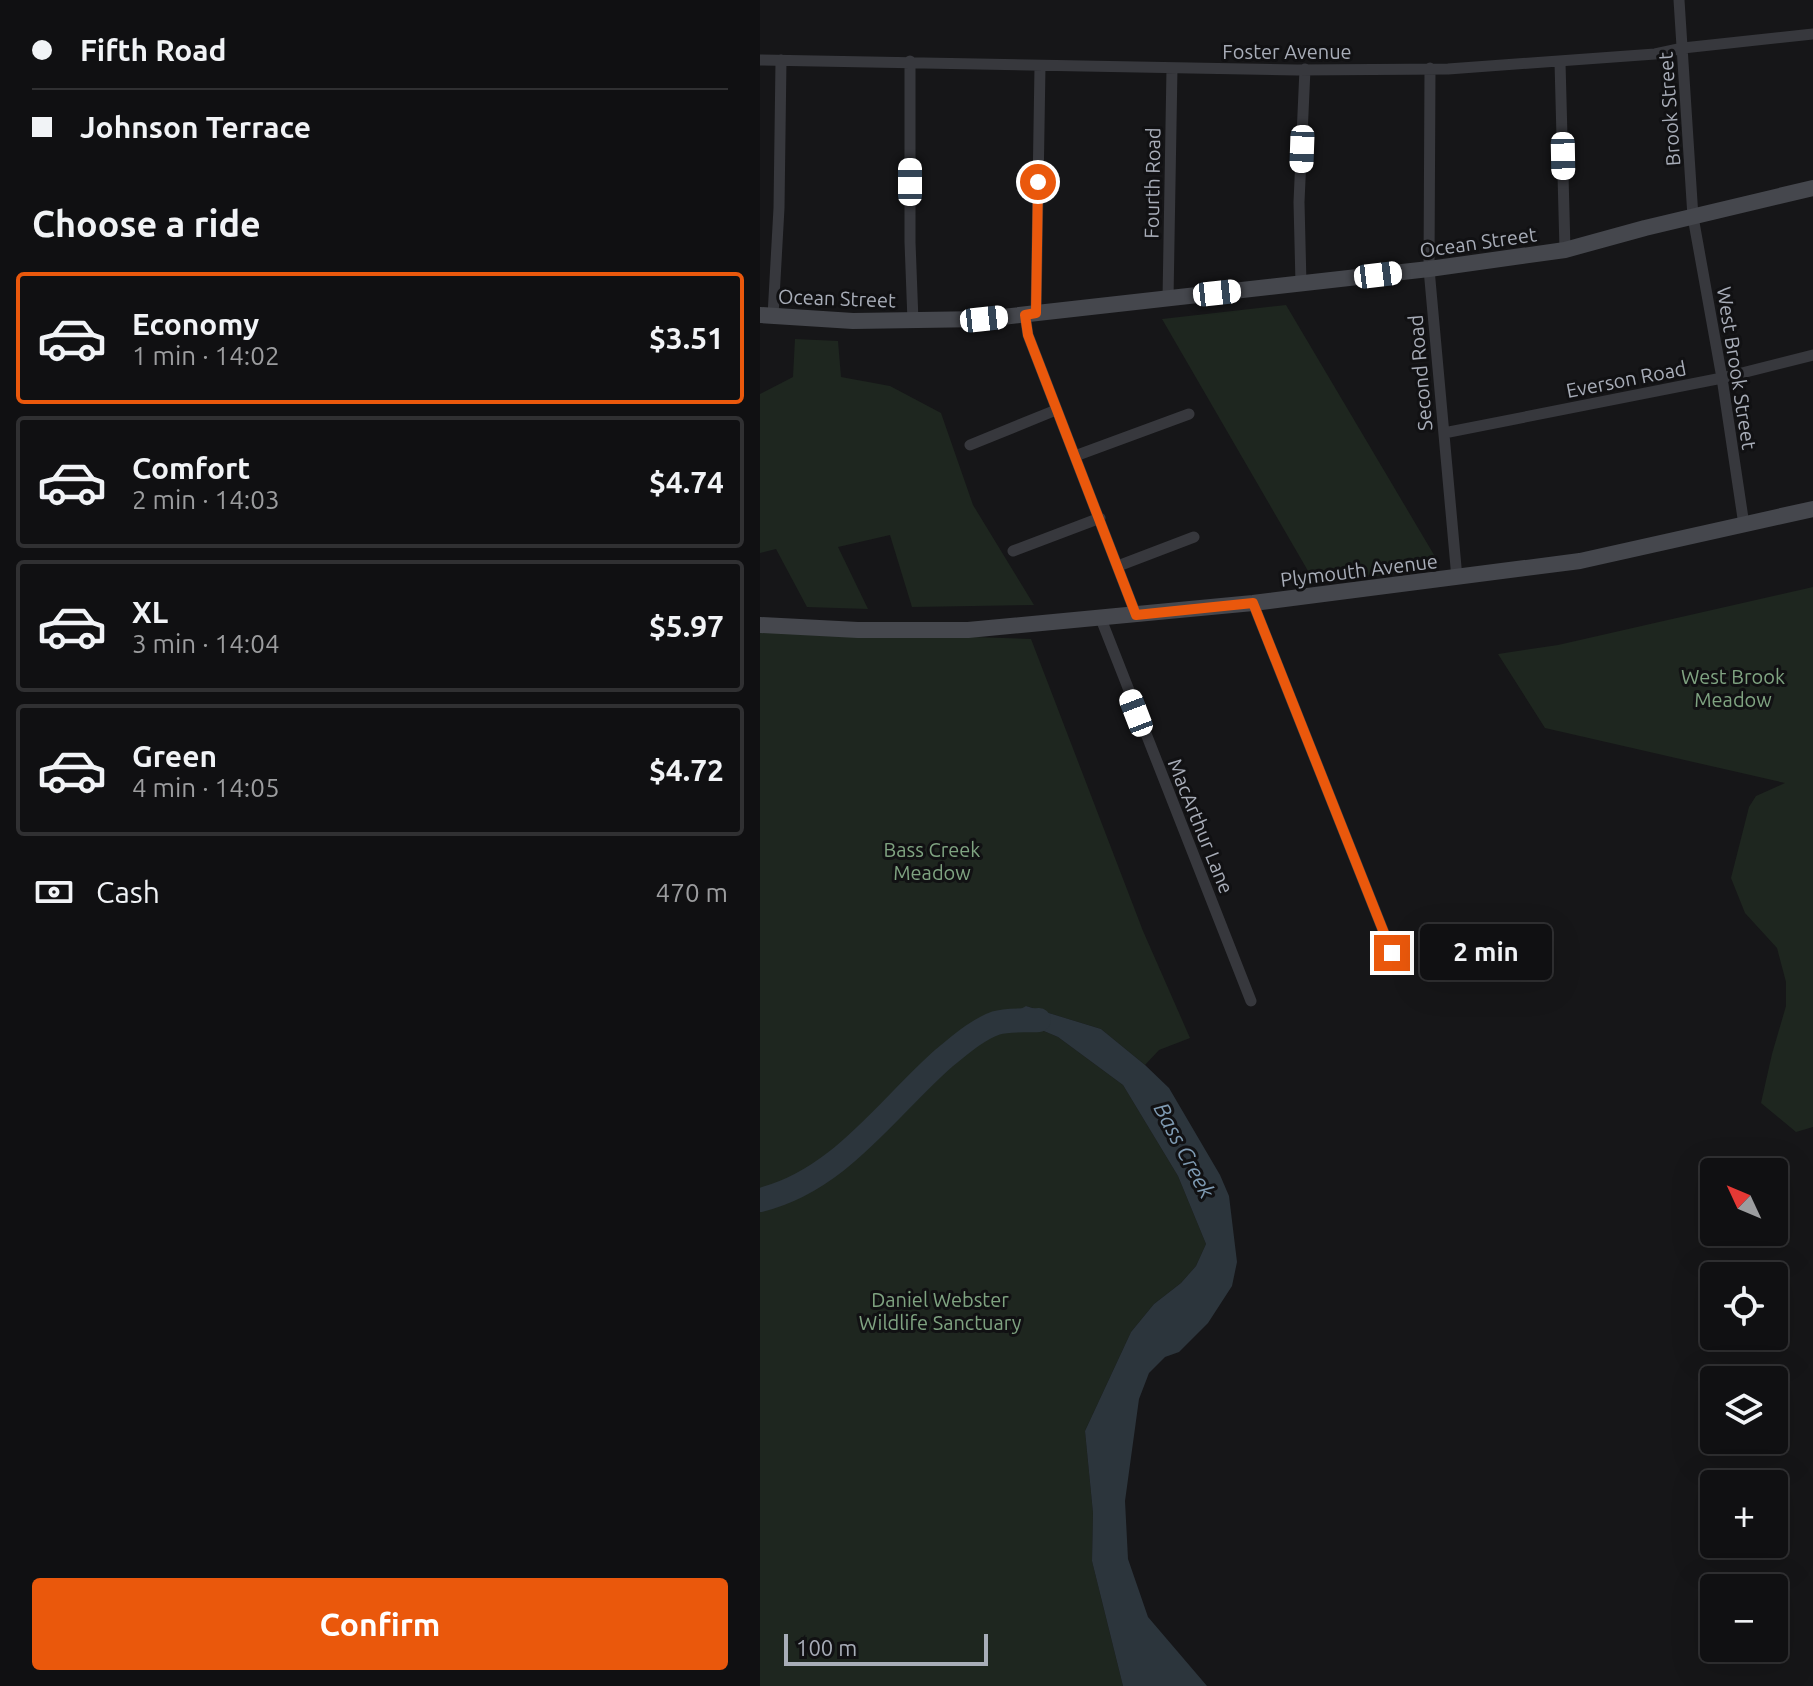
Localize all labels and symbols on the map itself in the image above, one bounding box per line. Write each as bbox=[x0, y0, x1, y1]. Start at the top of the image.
street label: Foster Avenue bbox=[1222, 40, 1352, 63]
street label: Brook Street bbox=[1654, 51, 1684, 167]
car bbox=[1289, 125, 1315, 173]
street label: Fourth Road bbox=[1140, 127, 1164, 239]
car bbox=[1551, 132, 1575, 180]
car bbox=[898, 158, 922, 206]
route start bbox=[1020, 164, 1056, 200]
street label: Ocean Street bbox=[1418, 222, 1538, 262]
car bbox=[1353, 260, 1403, 290]
car bbox=[1192, 279, 1242, 307]
street label: Ocean Street bbox=[778, 284, 896, 312]
street label: West Brook Street bbox=[1713, 285, 1761, 451]
car bbox=[959, 305, 1009, 333]
street label: Second Road bbox=[1403, 314, 1437, 432]
street label: Everson Road bbox=[1564, 356, 1688, 402]
street label: Plymouth Avenue bbox=[1279, 549, 1439, 591]
park label: West Brook Meadow bbox=[1681, 665, 1785, 711]
car bbox=[1116, 686, 1156, 740]
street label: MacArthur Lane bbox=[1163, 755, 1239, 897]
park label: Bass Creek Meadow bbox=[884, 838, 980, 884]
callout: 2 min bbox=[1420, 925, 1552, 981]
route end bbox=[1374, 935, 1410, 971]
water label: Bass Creek bbox=[1149, 1098, 1221, 1203]
north arrow bbox=[1700, 1158, 1788, 1246]
park label: Daniel Webster Wildlife Sanctuary bbox=[859, 1288, 1022, 1334]
scale bar bbox=[784, 1630, 988, 1666]

